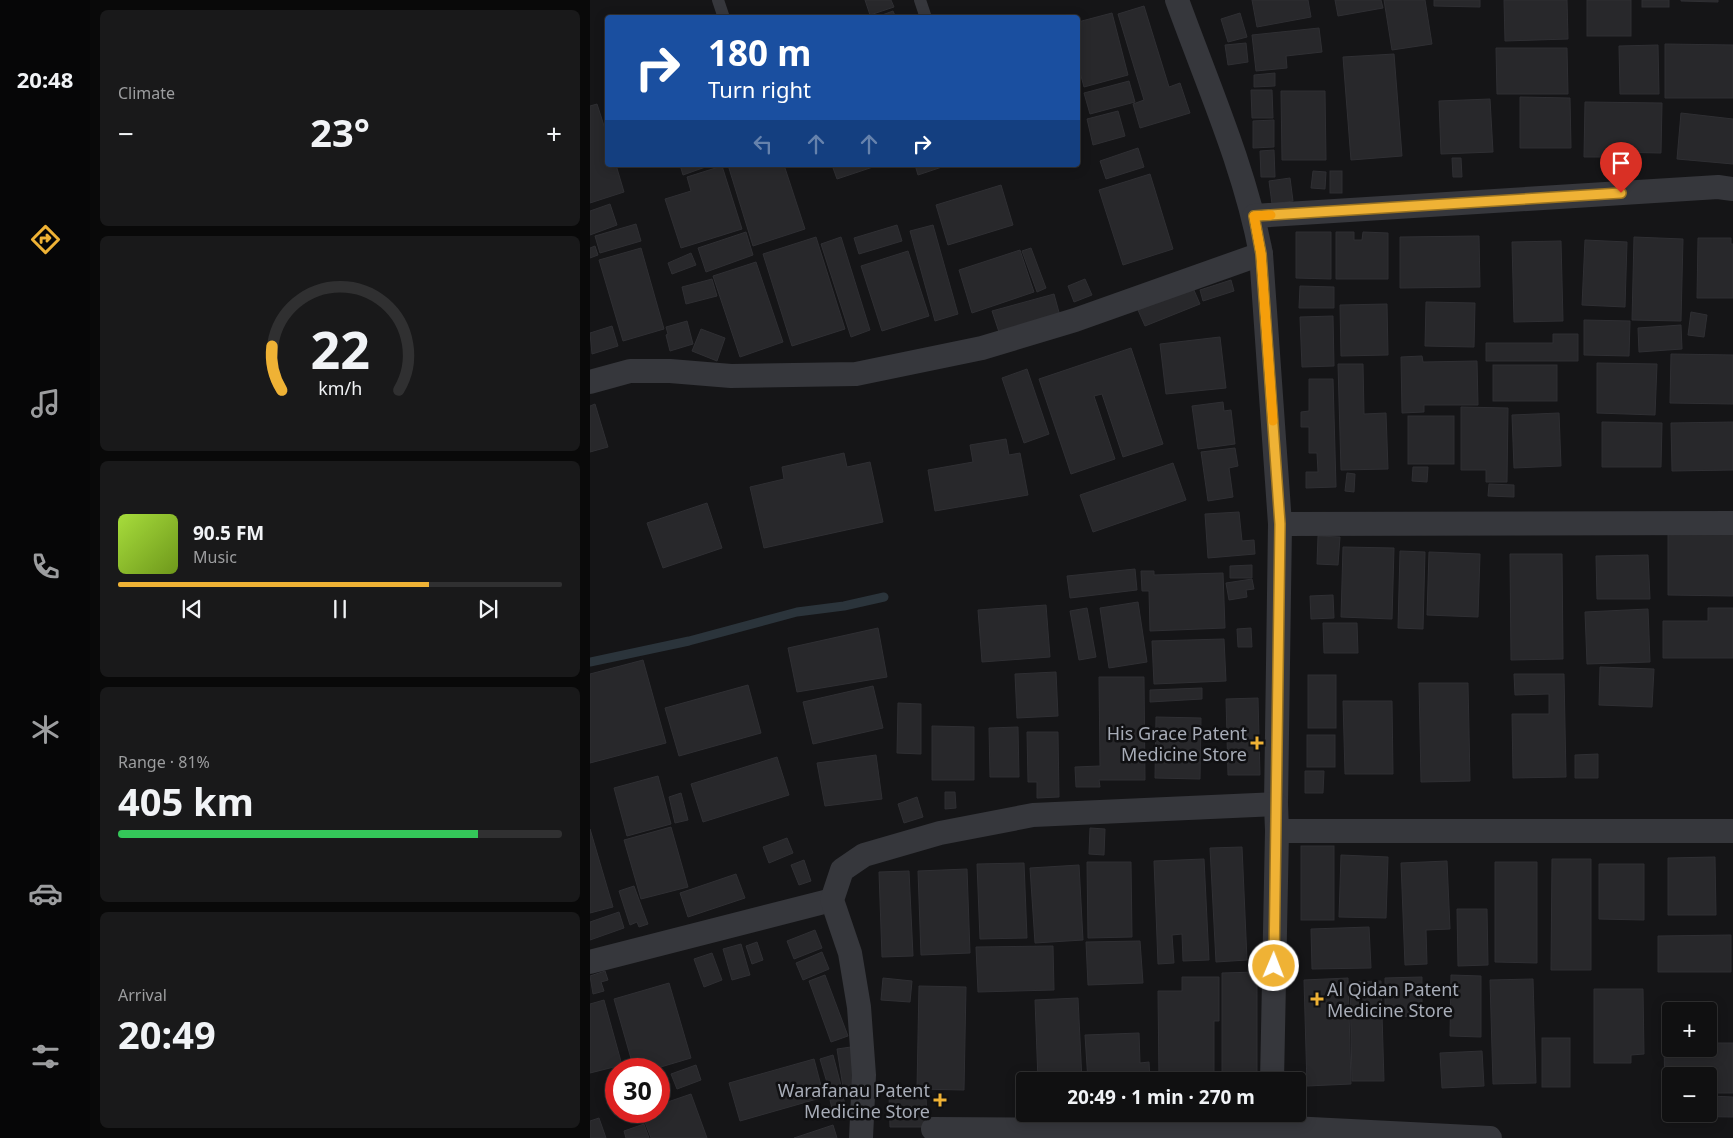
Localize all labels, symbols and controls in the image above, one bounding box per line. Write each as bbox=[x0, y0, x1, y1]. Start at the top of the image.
text: 180 m bbox=[708, 29, 811, 76]
icon: right bbox=[625, 35, 690, 100]
text: 20:48 bbox=[17, 64, 73, 94]
text: Turn right bbox=[708, 74, 811, 104]
text: Climate bbox=[118, 82, 175, 104]
text: 23° bbox=[310, 106, 370, 158]
text: − bbox=[118, 114, 134, 152]
text: + bbox=[546, 114, 562, 152]
icon: left bbox=[749, 130, 777, 158]
icon: ahead bbox=[802, 130, 830, 158]
icon: ahead bbox=[855, 130, 883, 158]
icon: right bbox=[908, 130, 936, 158]
pin bbox=[1600, 142, 1642, 193]
icon: arrive bbox=[1607, 149, 1635, 177]
icon: directions bbox=[28, 222, 63, 257]
text: 22 bbox=[310, 313, 370, 384]
text: km/h bbox=[318, 376, 362, 400]
icon: music bbox=[28, 386, 63, 421]
text: 90.5 FM bbox=[193, 520, 264, 546]
text: Music bbox=[193, 546, 237, 568]
icon: phone bbox=[28, 549, 63, 584]
icon: previous bbox=[178, 595, 206, 623]
icon: pause bbox=[326, 595, 354, 623]
icon: next bbox=[474, 595, 502, 623]
icon: climate bbox=[28, 712, 63, 747]
place label: His Grace Patent Medicine Store bbox=[1107, 721, 1247, 766]
marker: His Grace Patent Medicine Store bbox=[1251, 737, 1263, 749]
text: Range · 81% bbox=[118, 751, 210, 773]
text: 405 km bbox=[118, 775, 254, 827]
icon: car bbox=[28, 876, 63, 911]
position arrow bbox=[1247, 939, 1299, 991]
place label: Al Qidan Patent Medicine Store bbox=[1327, 977, 1459, 1022]
text: Arrival bbox=[118, 984, 167, 1006]
marker: Al Qidan Patent Medicine Store bbox=[1311, 993, 1323, 1005]
map controls bbox=[1662, 1002, 1717, 1122]
button: + bbox=[1662, 1002, 1717, 1057]
text: 20:49 bbox=[118, 1008, 216, 1060]
icon: filters bbox=[28, 1039, 63, 1074]
speed limit sign: 30 bbox=[605, 1058, 670, 1123]
button: − bbox=[1662, 1067, 1717, 1122]
place label: Warafanau Patent Medicine Store bbox=[778, 1078, 930, 1123]
text: 20:49 · 1 min · 270 m bbox=[1067, 1084, 1255, 1110]
marker: Warafanau Patent Medicine Store bbox=[934, 1094, 946, 1106]

